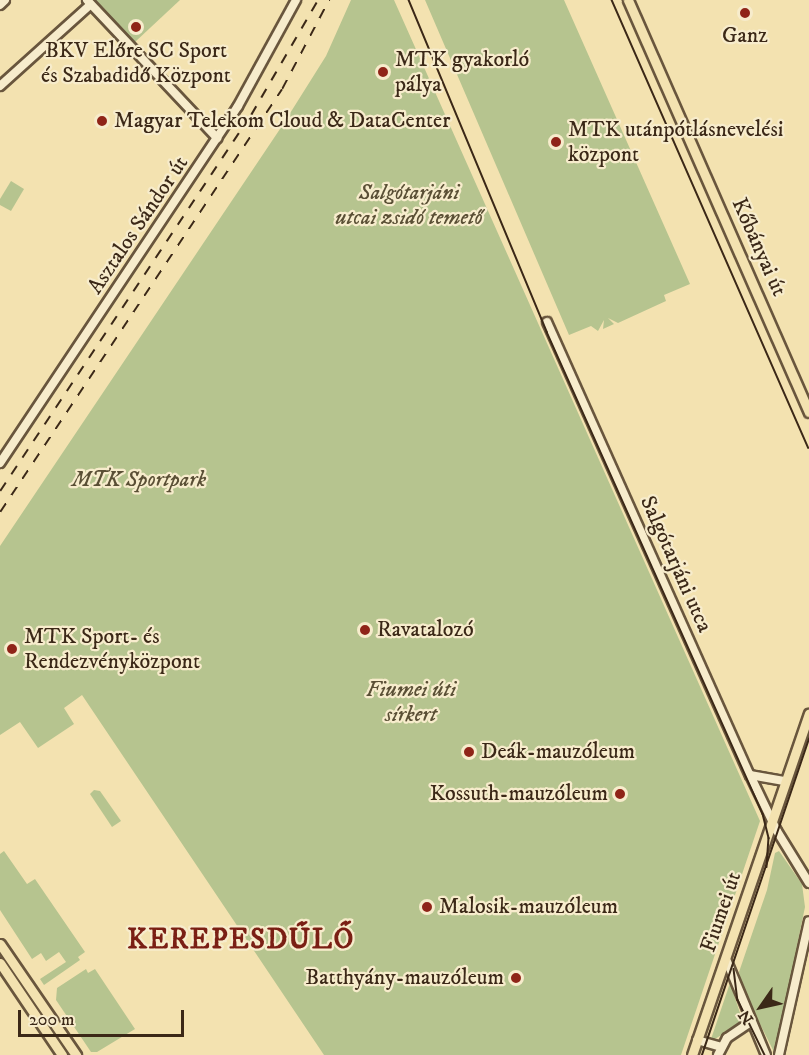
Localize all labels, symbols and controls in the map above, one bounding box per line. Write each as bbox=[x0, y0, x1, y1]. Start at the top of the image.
marker: Ganz bbox=[738, 6, 752, 20]
marker: BKV Előre SC Sport és Szabadidő Központ bbox=[129, 20, 143, 34]
place label: Ganz bbox=[722, 23, 768, 49]
place label: BKV Előre SC Sport és Szabadidő Központ bbox=[41, 37, 231, 88]
place label: MTK gyakorló pálya bbox=[395, 46, 529, 98]
marker: MTK gyakorló pálya bbox=[376, 65, 390, 79]
place label: Magyar Telekom Cloud & DataCenter bbox=[114, 108, 450, 134]
marker: Magyar Telekom Cloud & DataCenter bbox=[95, 114, 109, 128]
place label: MTK utánpótlásnevelési központ bbox=[568, 116, 783, 168]
marker: MTK utánpótlásnevelési központ bbox=[549, 135, 563, 149]
street label: Asztalos Sándor út bbox=[82, 151, 194, 299]
park label: Salgótarjáni utcai zsidó temető bbox=[335, 179, 483, 230]
street label: Kőbányai út bbox=[726, 194, 792, 300]
park label: MTK Sportpark bbox=[72, 467, 206, 493]
street label: Salgótarjáni utca bbox=[634, 492, 718, 636]
place label: Ravatalozó bbox=[377, 617, 474, 643]
place label: MTK Sport- és Rendezvényközpont bbox=[24, 623, 200, 674]
marker: Ravatalozó bbox=[358, 623, 372, 637]
marker: MTK Sport- és Rendezvényközpont bbox=[5, 642, 19, 656]
park label: Fiumei úti sírkert bbox=[366, 676, 456, 728]
place label: Deák-mauzóleum bbox=[481, 739, 635, 765]
marker: Deák-mauzóleum bbox=[462, 745, 476, 759]
place label: Kossuth-mauzóleum bbox=[430, 781, 608, 807]
marker: Kossuth-mauzóleum bbox=[613, 787, 627, 801]
street label: Fiumei út bbox=[695, 868, 747, 956]
place label: Malosik-mauzóleum bbox=[439, 894, 618, 920]
marker: Malosik-mauzóleum bbox=[420, 900, 434, 914]
district label: KEREPESDŰLŐ bbox=[127, 923, 355, 957]
place label: Batthyány-mauzóleum bbox=[305, 965, 504, 991]
marker: Batthyány-mauzóleum bbox=[509, 971, 523, 985]
north arrow bbox=[731, 977, 791, 1037]
scale bar bbox=[21, 998, 188, 1036]
text: N bbox=[734, 1006, 758, 1028]
text: 200 m bbox=[29, 1009, 75, 1031]

